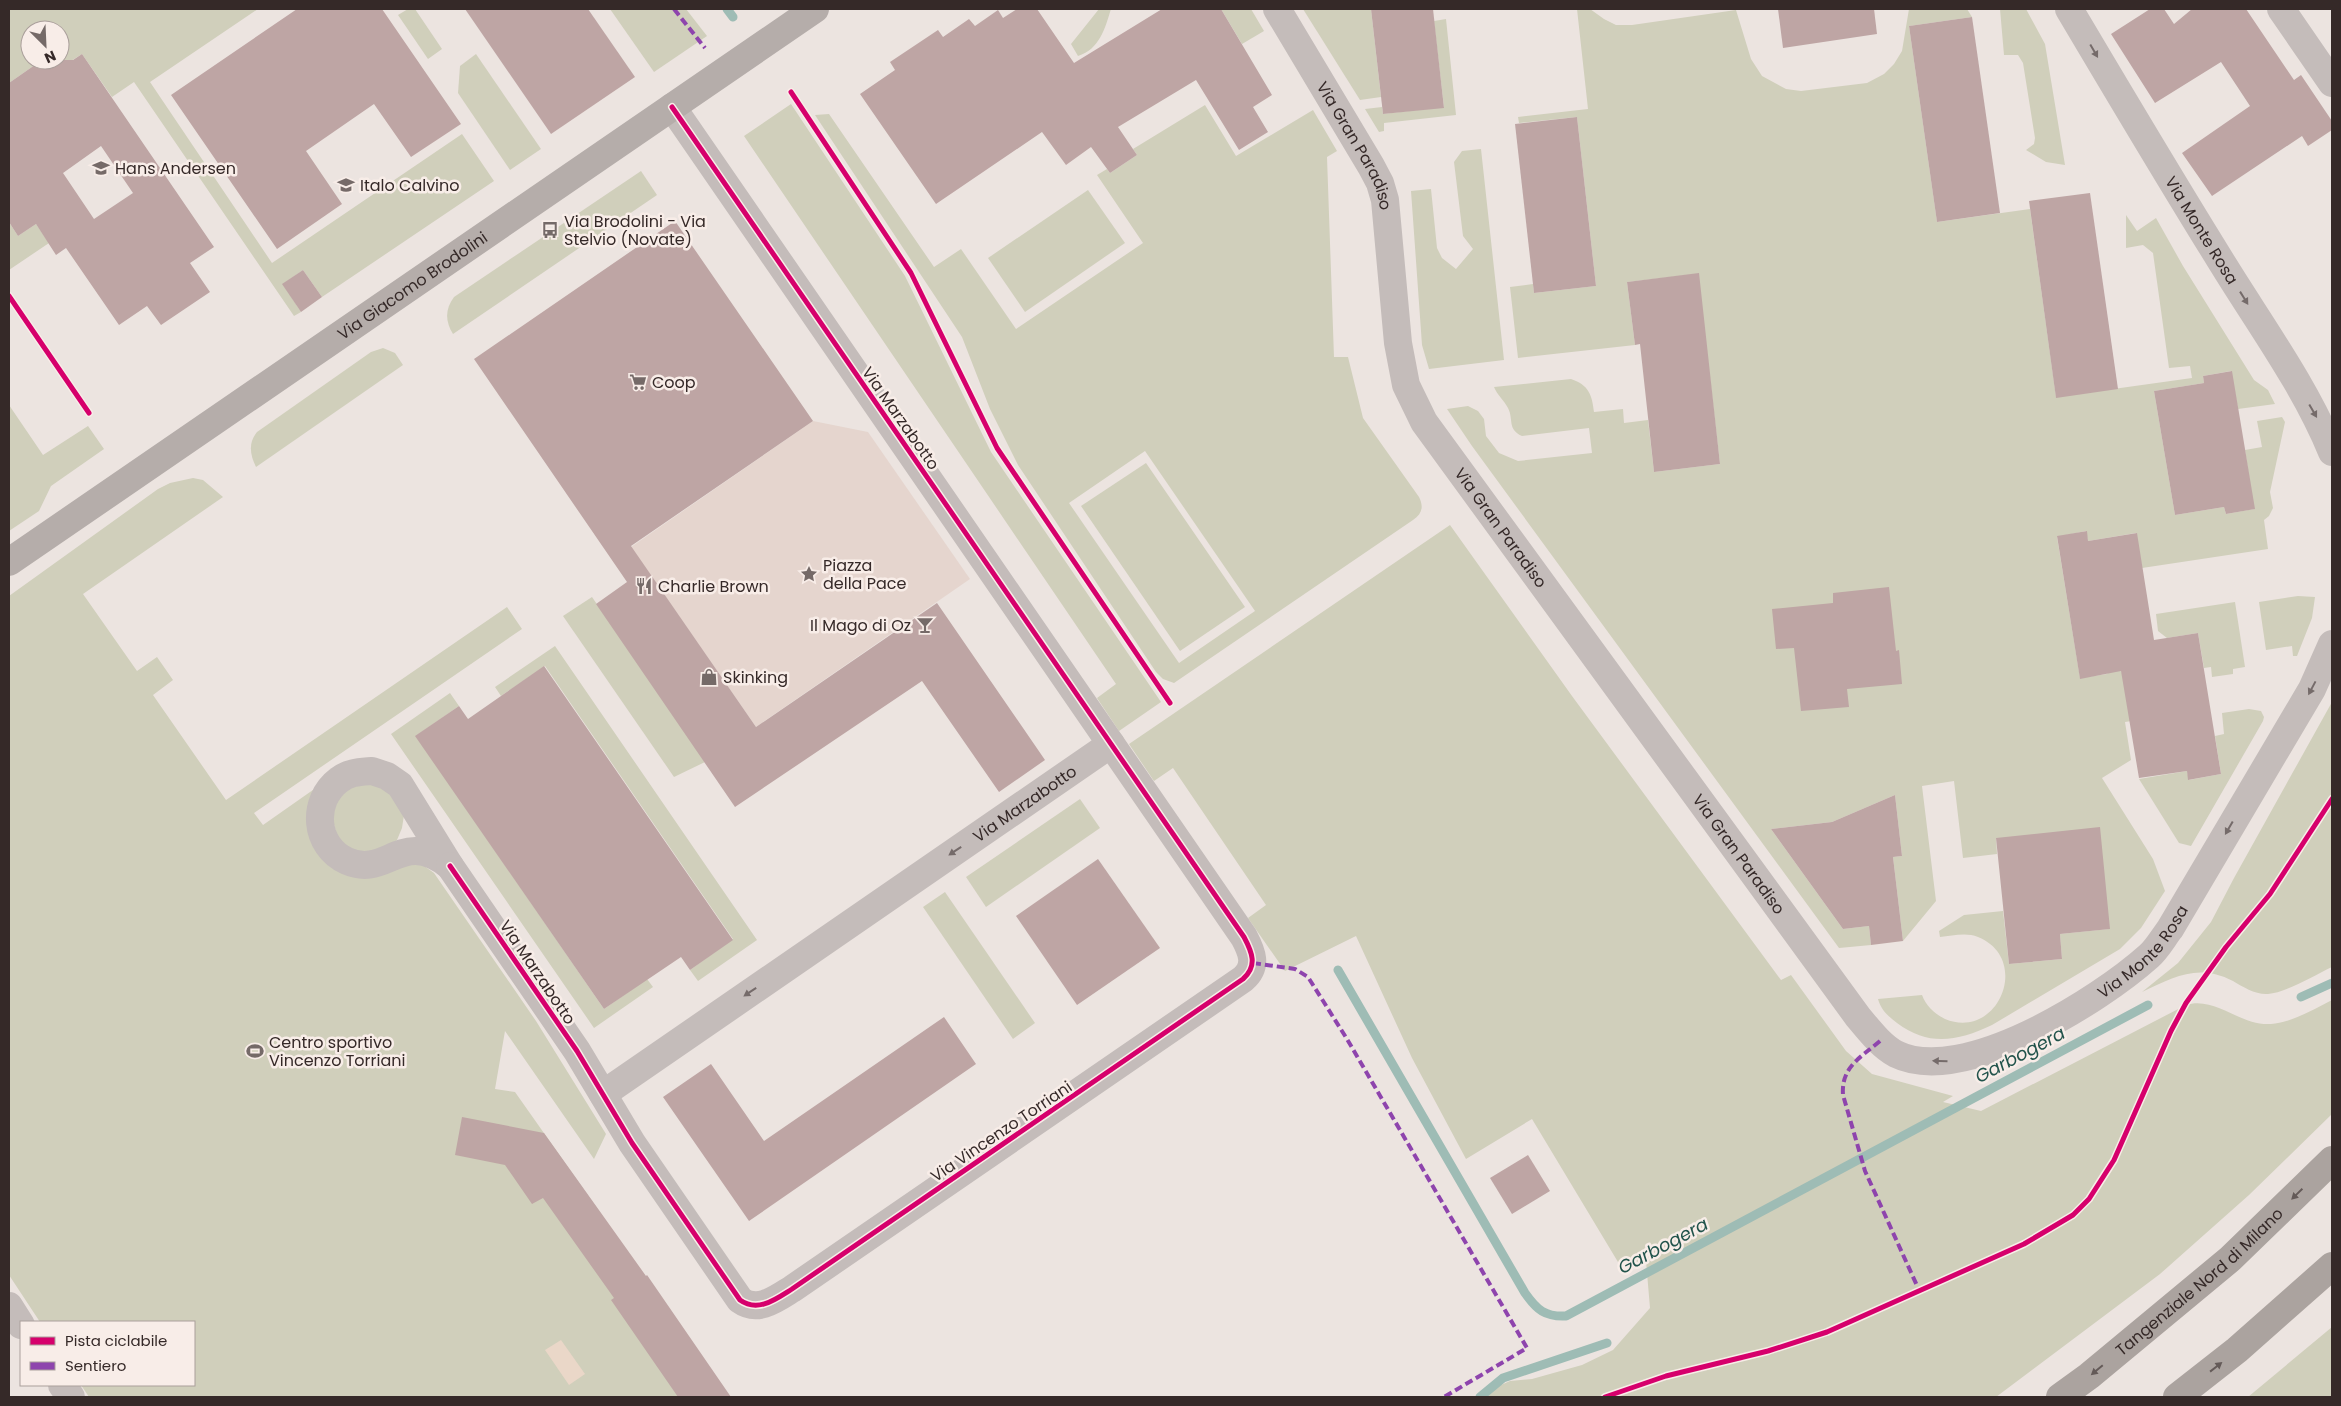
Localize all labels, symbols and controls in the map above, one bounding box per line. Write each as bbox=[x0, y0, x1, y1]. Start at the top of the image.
north arrow bbox=[20, 20, 70, 70]
one-way arrow bbox=[2089, 44, 2098, 57]
text: N bbox=[41, 46, 59, 68]
street label: Via Gran Paradiso bbox=[1311, 77, 1397, 211]
place label: Hans Andersen bbox=[115, 157, 236, 180]
school or university icon: Hans Andersen bbox=[91, 158, 111, 178]
street label: Via Monte Rosa bbox=[2159, 172, 2244, 289]
place label: Italo Calvino bbox=[360, 174, 460, 197]
school or university icon: Italo Calvino bbox=[336, 175, 356, 195]
place label: Via Brodolini - Via Stelvio (Novate) bbox=[564, 210, 706, 251]
bus stop icon: Via Brodolini - Via Stelvio (Novate) bbox=[540, 220, 560, 240]
street label: Via Giacomo Brodolini bbox=[333, 226, 492, 345]
one-way arrow bbox=[2239, 291, 2248, 305]
street label: Via Marzabotto bbox=[856, 362, 945, 475]
place label: Coop bbox=[652, 371, 696, 394]
supermarket icon: Coop bbox=[628, 372, 648, 392]
one-way arrow bbox=[2308, 405, 2317, 418]
street label: Via Gran Paradiso bbox=[1449, 463, 1552, 593]
place label: Piazza della Pace bbox=[823, 554, 906, 595]
place icon: Piazza della Pace bbox=[799, 564, 819, 584]
place label: Charlie Brown bbox=[658, 575, 769, 598]
restaurant icon: Charlie Brown bbox=[634, 576, 654, 596]
place label: Il Mago di Oz bbox=[810, 614, 911, 637]
bar icon: Il Mago di Oz bbox=[915, 615, 935, 635]
place label: Skinking bbox=[723, 666, 788, 689]
shop icon: Skinking bbox=[699, 667, 719, 687]
one-way arrow bbox=[2308, 681, 2316, 695]
street label: Via Marzabotto bbox=[968, 760, 1081, 848]
street label: Via Gran Paradiso bbox=[1687, 789, 1790, 919]
one-way arrow bbox=[2225, 821, 2234, 834]
one-way arrow bbox=[949, 846, 962, 856]
street label: Via Monte Rosa bbox=[2093, 901, 2194, 1004]
street label: Via Marzabotto bbox=[494, 916, 581, 1029]
one-way arrow bbox=[743, 988, 756, 997]
water label: Garbogera bbox=[1970, 1020, 2069, 1089]
place label: Centro sportivo Vincenzo Torriani bbox=[269, 1031, 405, 1072]
sports icon: Centro sportivo Vincenzo Torriani bbox=[245, 1041, 265, 1061]
one-way arrow bbox=[1932, 1057, 1948, 1065]
street label: Via Vincenzo Torriani bbox=[926, 1075, 1077, 1187]
one-way arrow bbox=[2292, 1188, 2304, 1200]
street label: Tangenziale Nord di Milano bbox=[2111, 1203, 2288, 1361]
water label: Garbogera bbox=[1613, 1211, 1712, 1280]
legend bbox=[20, 1321, 195, 1386]
text: Pista ciclabile bbox=[65, 1330, 167, 1351]
text: Sentiero bbox=[65, 1355, 126, 1376]
one-way arrow bbox=[2209, 1362, 2222, 1373]
one-way arrow bbox=[2090, 1365, 2103, 1376]

